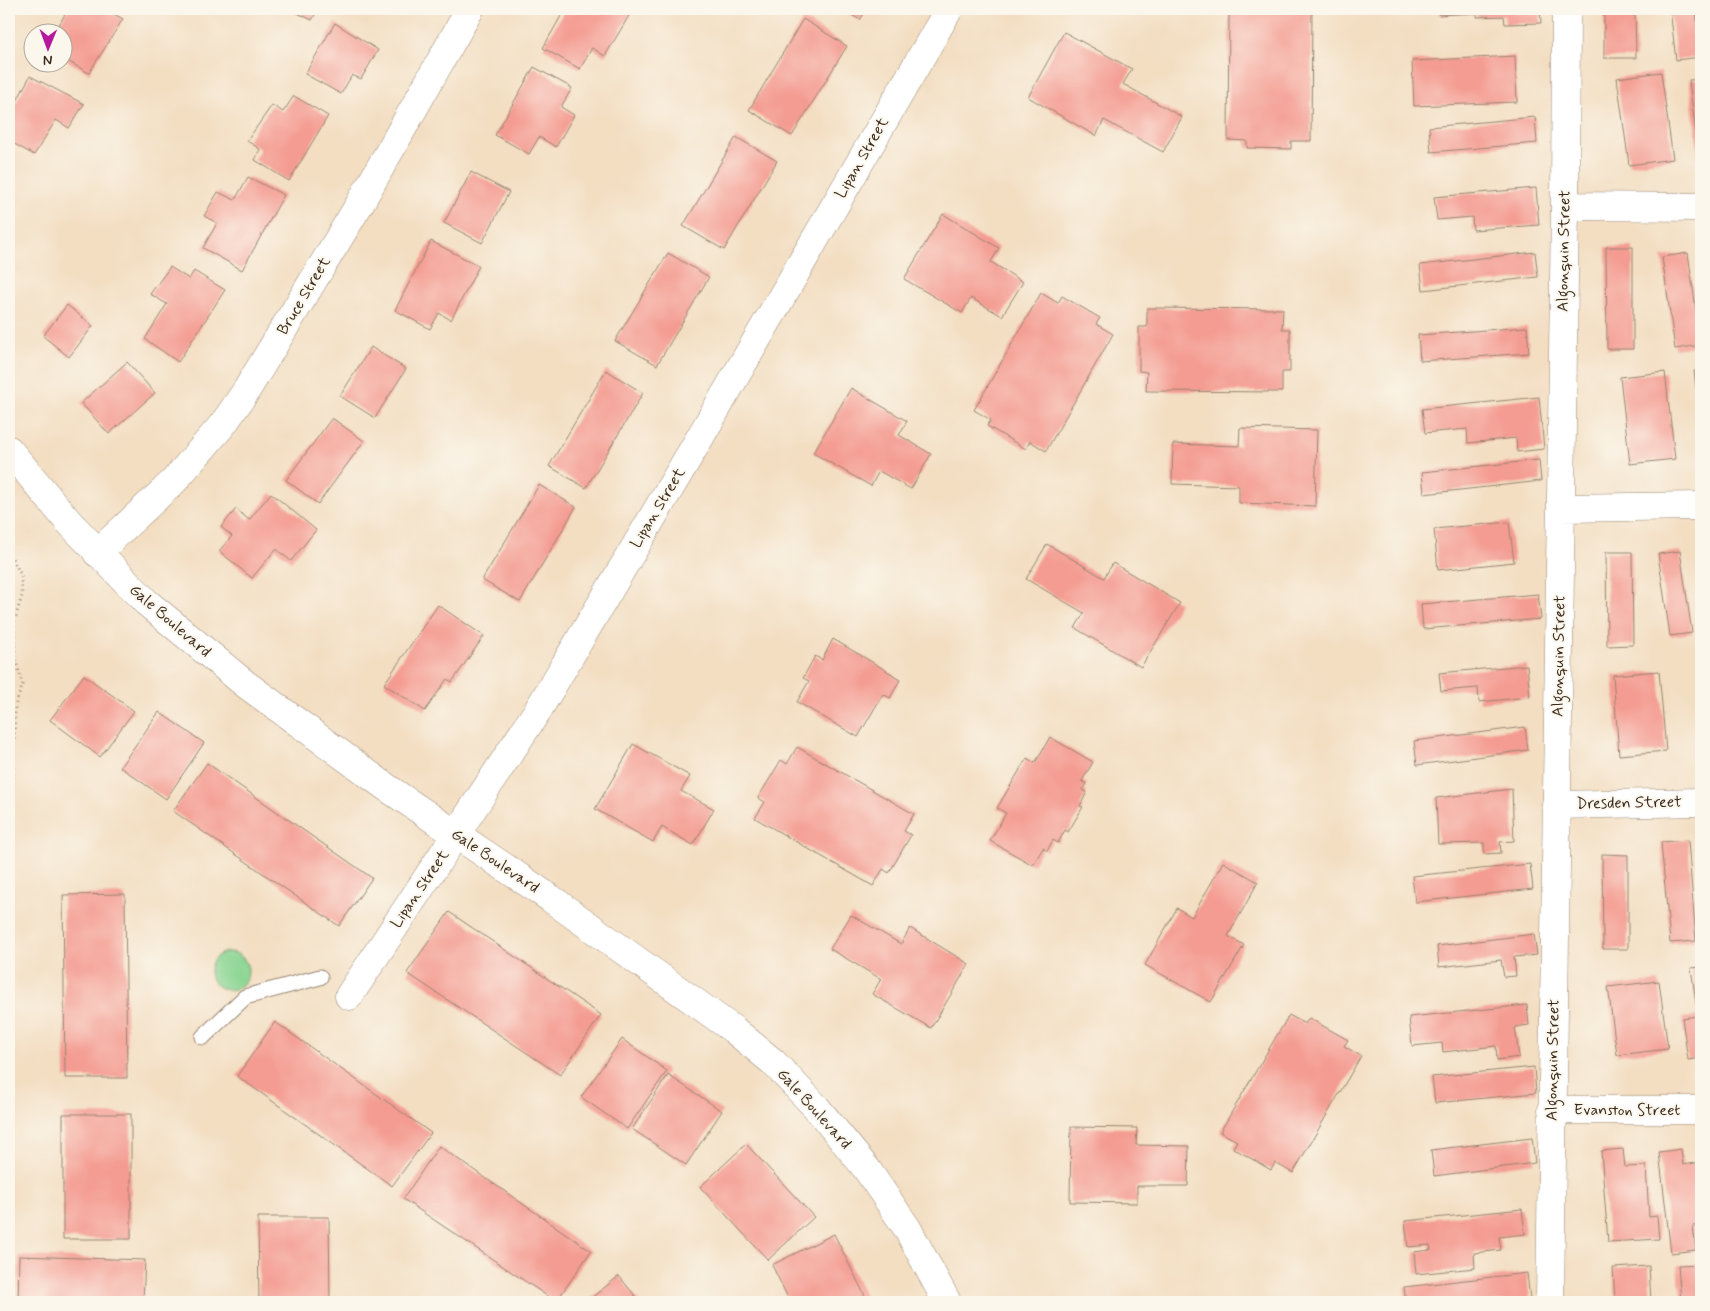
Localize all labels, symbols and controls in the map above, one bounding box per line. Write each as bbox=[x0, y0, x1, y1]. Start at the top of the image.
north arrow bbox=[22, 22, 72, 72]
text: N bbox=[43, 51, 53, 69]
street label: Lipan Street bbox=[830, 113, 894, 202]
street label: Algonquin Street bbox=[1552, 189, 1577, 312]
street label: Bruce Street bbox=[272, 253, 336, 339]
street label: Lipan Street bbox=[626, 463, 691, 552]
street label: Gale Boulevard bbox=[125, 580, 215, 662]
street label: Algonquin Street bbox=[1547, 594, 1572, 717]
street label: Dresden Street bbox=[1576, 792, 1682, 814]
street label: Gale Boulevard bbox=[447, 824, 543, 898]
street label: Lipan Street bbox=[386, 845, 454, 932]
street label: Algonquin Street bbox=[1541, 998, 1566, 1121]
street label: Gale Boulevard bbox=[772, 1064, 856, 1154]
street label: Evanston Street bbox=[1574, 1100, 1680, 1121]

